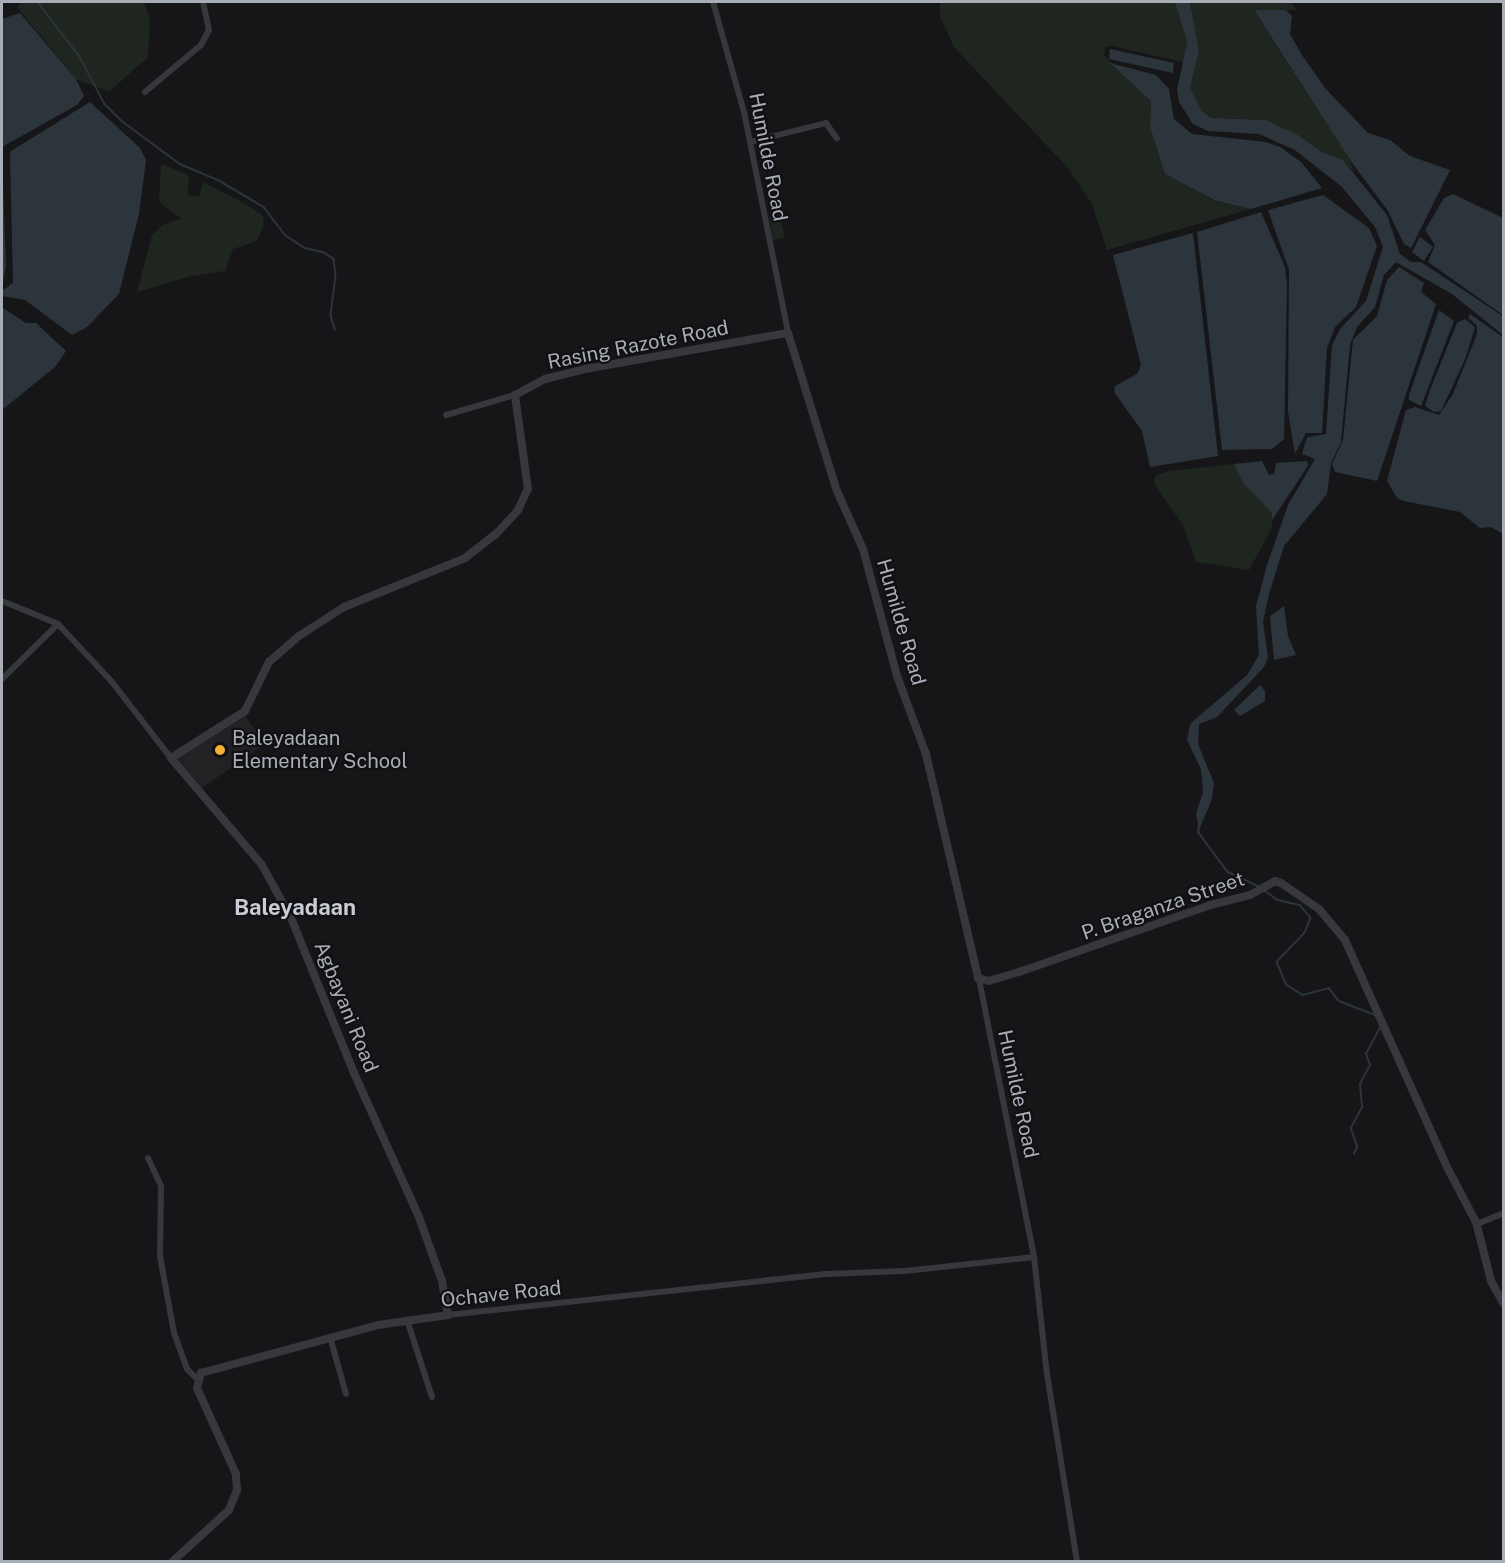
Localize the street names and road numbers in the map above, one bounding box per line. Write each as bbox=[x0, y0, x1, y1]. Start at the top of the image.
street label: Humilde Road bbox=[744, 91, 792, 223]
street label: Rasing Razote Road bbox=[545, 316, 731, 374]
street label: Humilde Road bbox=[871, 556, 931, 688]
street label: P. Braganza Street bbox=[1078, 867, 1248, 945]
street label: Agbayani Road bbox=[309, 938, 383, 1076]
street label: Humilde Road bbox=[993, 1028, 1043, 1160]
street label: Ochave Road bbox=[440, 1276, 562, 1312]

